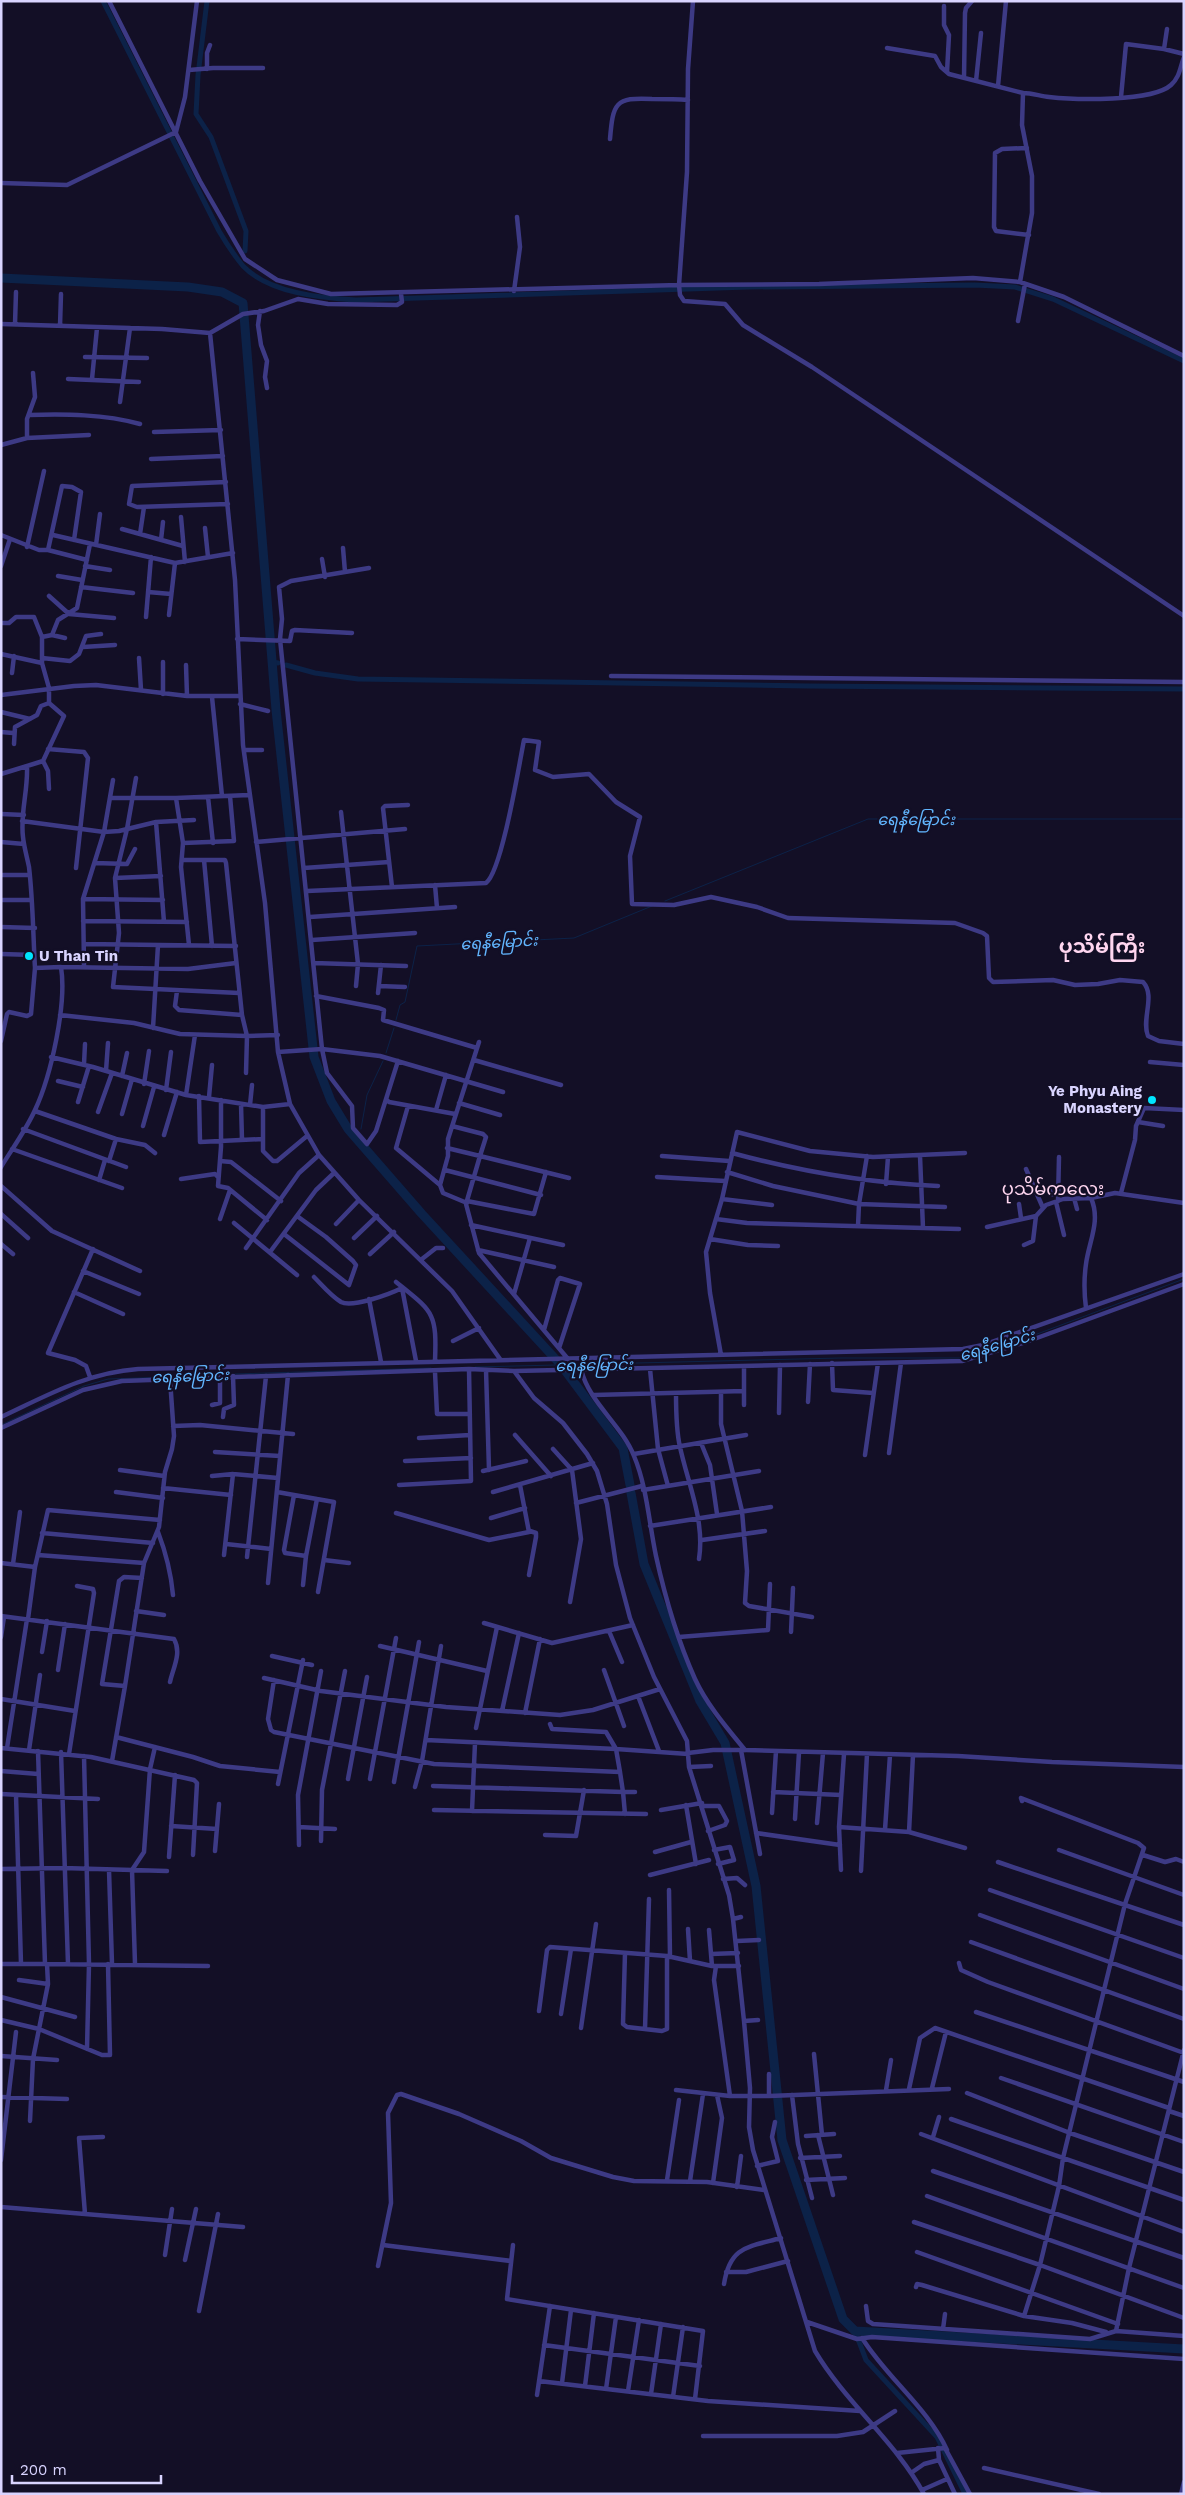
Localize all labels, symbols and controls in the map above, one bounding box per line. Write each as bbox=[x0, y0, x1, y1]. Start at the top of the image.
water label: ရေနီမြောင်း bbox=[877, 808, 956, 833]
water label: ရေနီမြောင်း bbox=[460, 928, 540, 958]
district label: ပုသိမ်ကြီး bbox=[1059, 933, 1145, 962]
place label: U Than Tin bbox=[39, 947, 118, 965]
marker: U Than Tin bbox=[23, 950, 35, 962]
place label: Ye Phyu Aing Monastery bbox=[1048, 1082, 1143, 1117]
marker: Ye Phyu Aing Monastery bbox=[1146, 1094, 1158, 1106]
district label: ပုသိမ်ကလေး bbox=[1002, 1175, 1104, 1204]
water label: ရေနီမြောင်း bbox=[957, 1323, 1039, 1369]
water label: ရေနီမြောင်း bbox=[555, 1353, 634, 1379]
water label: ရေနီမြောင်း bbox=[151, 1363, 231, 1391]
scale bar bbox=[12, 2452, 161, 2484]
text: 200 m bbox=[20, 2461, 67, 2479]

